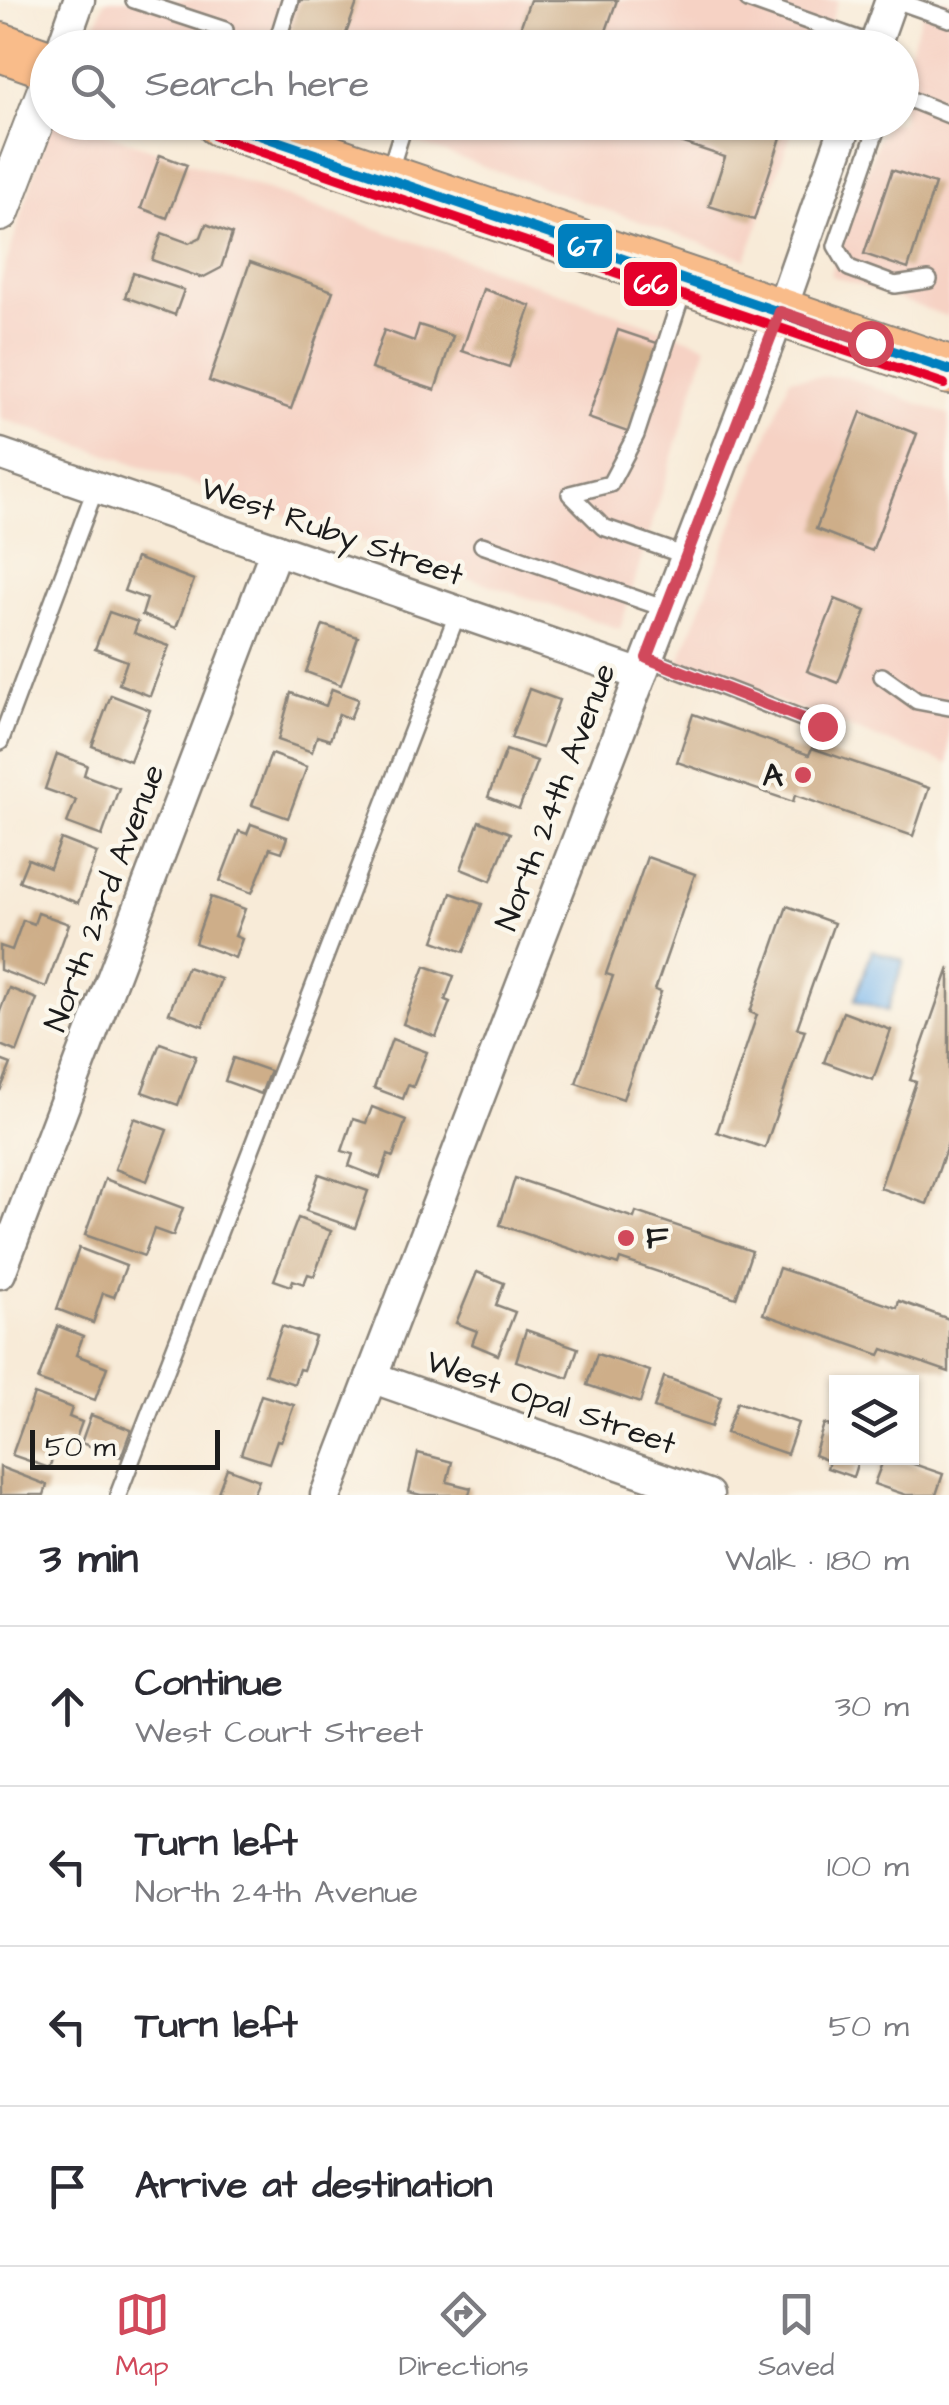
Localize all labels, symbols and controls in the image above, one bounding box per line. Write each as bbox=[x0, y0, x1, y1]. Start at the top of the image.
search box bbox=[30, 30, 919, 140]
icon: search bbox=[65, 58, 120, 113]
text: Search here bbox=[145, 59, 369, 111]
line badge: 67 bbox=[556, 222, 614, 270]
text: 67 bbox=[568, 228, 603, 267]
line badge: 66 bbox=[622, 260, 679, 308]
text: 66 bbox=[633, 266, 669, 305]
route start bbox=[848, 321, 894, 367]
street label: West Ruby Street bbox=[195, 466, 470, 598]
street label: North 24th Avenue bbox=[484, 657, 628, 937]
route end bbox=[800, 704, 846, 750]
place label: A bbox=[763, 753, 784, 798]
street label: North 23rd Avenue bbox=[33, 758, 177, 1038]
marker: A bbox=[792, 764, 814, 786]
place label: F bbox=[646, 1216, 669, 1261]
marker: F bbox=[615, 1227, 637, 1249]
street label: West Opal Street bbox=[420, 1339, 682, 1467]
map controls bbox=[829, 1375, 919, 1465]
button: layers bbox=[829, 1375, 919, 1465]
scale bar bbox=[30, 1425, 220, 1470]
text: 50 m bbox=[45, 1428, 116, 1467]
text: 3 min bbox=[40, 1531, 138, 1589]
text: Walk · 180 m bbox=[725, 1538, 909, 1583]
text: Continue bbox=[135, 1658, 282, 1710]
icon: ahead bbox=[40, 1679, 95, 1734]
text: 30 m bbox=[835, 1684, 909, 1729]
text: West Court Street bbox=[135, 1710, 423, 1755]
text: Turn left bbox=[135, 1818, 298, 1870]
icon: left bbox=[40, 1839, 95, 1894]
text: 100 m bbox=[827, 1844, 909, 1889]
text: North 24th Avenue bbox=[135, 1870, 418, 1915]
icon: left bbox=[40, 1999, 95, 2054]
text: Turn left bbox=[135, 2000, 298, 2052]
text: 50 m bbox=[828, 2004, 909, 2049]
icon: arrive bbox=[40, 2159, 95, 2214]
text: Arrive at destination bbox=[135, 2160, 492, 2212]
tab: Map bbox=[115, 2287, 170, 2386]
tab: Directions bbox=[399, 2287, 529, 2386]
tab: Saved bbox=[758, 2287, 834, 2386]

